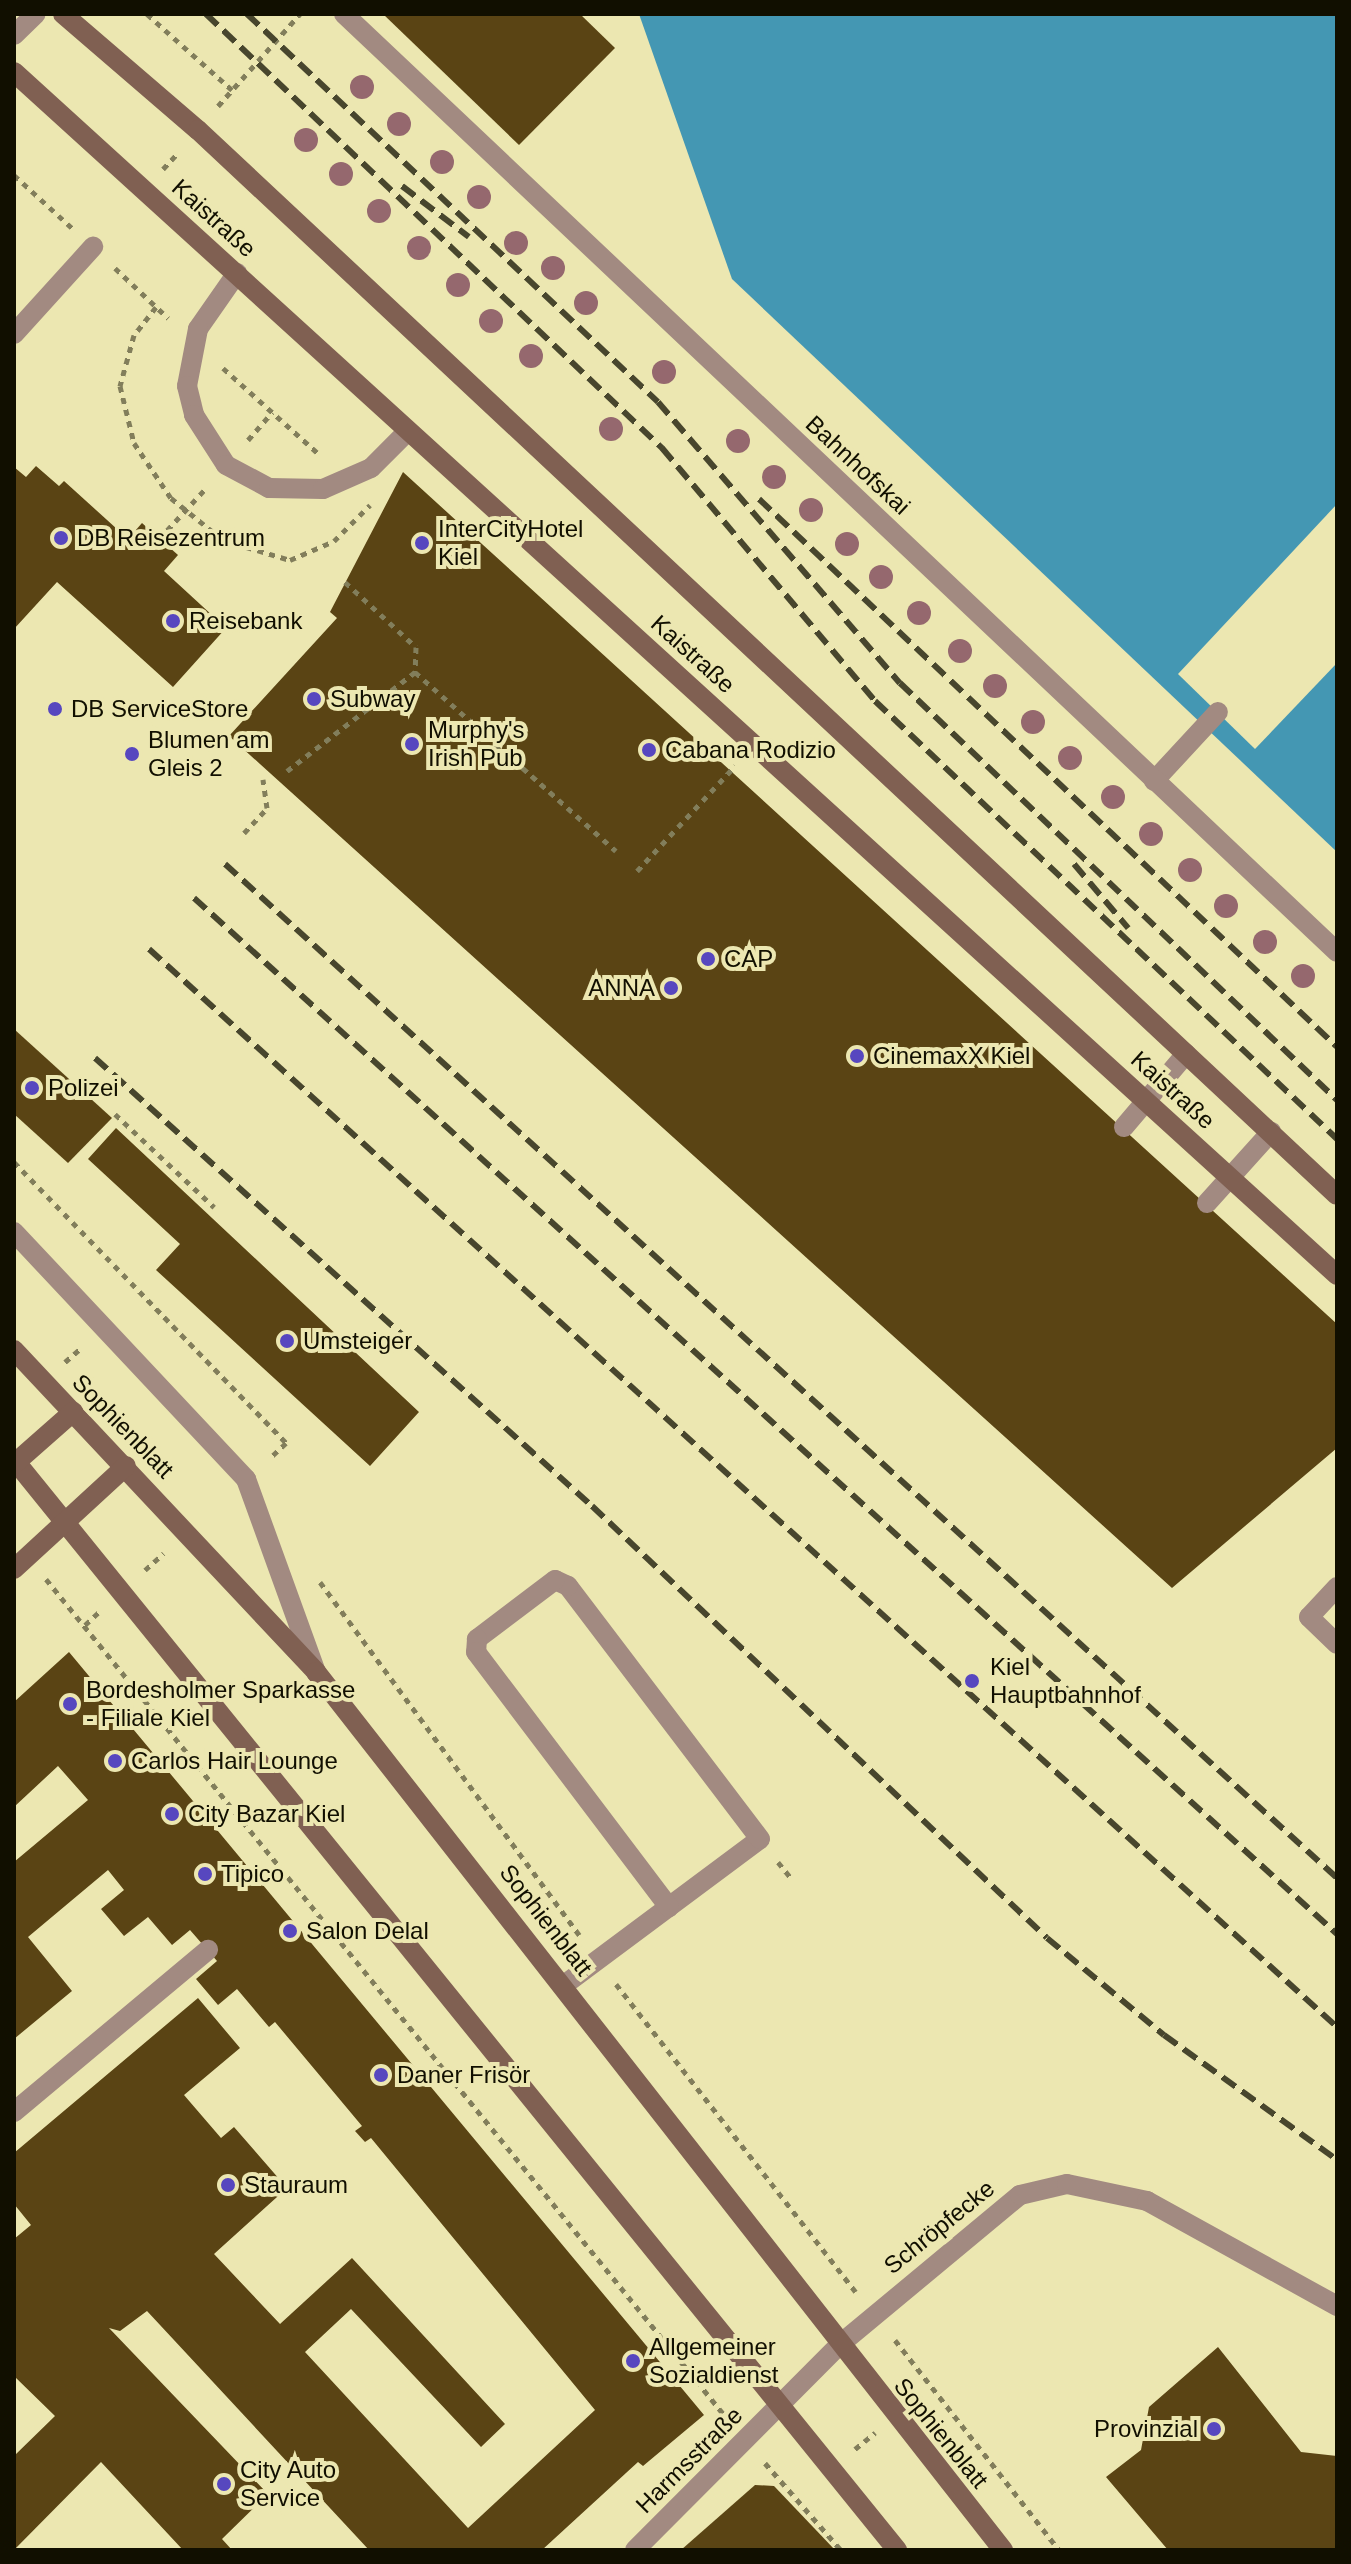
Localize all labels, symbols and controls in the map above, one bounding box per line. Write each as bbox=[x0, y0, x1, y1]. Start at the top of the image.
street label: Kaistraße bbox=[166, 173, 262, 263]
street label: Bahnhofskai bbox=[800, 409, 916, 521]
place label: InterCityHotel Kiel bbox=[438, 515, 583, 571]
place label: DB Reisezentrum bbox=[77, 524, 265, 552]
marker: DB Reisezentrum bbox=[52, 529, 70, 547]
marker: InterCityHotel Kiel bbox=[413, 534, 431, 552]
place label: Reisebank bbox=[189, 607, 302, 635]
street label: Kaistraße bbox=[645, 609, 741, 699]
marker: Reisebank bbox=[164, 612, 182, 630]
place label: Subway bbox=[330, 685, 415, 713]
marker: Subway bbox=[305, 690, 323, 708]
place label: DB ServiceStore bbox=[71, 695, 248, 723]
marker: DB ServiceStore bbox=[46, 700, 64, 718]
place label: Murphy's Irish Pub bbox=[428, 716, 525, 772]
place label: Blumen am Gleis 2 bbox=[148, 726, 269, 782]
marker: Murphy's Irish Pub bbox=[403, 735, 421, 753]
place label: Cabana Rodizio bbox=[665, 736, 836, 764]
marker: Cabana Rodizio bbox=[640, 741, 658, 759]
marker: Blumen am Gleis 2 bbox=[123, 745, 141, 763]
place label: CAP bbox=[724, 945, 773, 973]
marker: CAP bbox=[699, 950, 717, 968]
place label: ANNA bbox=[588, 974, 655, 1002]
marker: ANNA bbox=[662, 979, 680, 997]
place label: CinemaxX Kiel bbox=[873, 1042, 1030, 1070]
street label: Kaistraße bbox=[1125, 1045, 1221, 1135]
marker: CinemaxX Kiel bbox=[848, 1047, 866, 1065]
place label: Polizei bbox=[48, 1074, 119, 1102]
marker: Polizei bbox=[23, 1079, 41, 1097]
place label: Umsteiger bbox=[303, 1327, 412, 1355]
marker: Umsteiger bbox=[278, 1332, 296, 1350]
street label: Sophienblatt bbox=[66, 1368, 180, 1484]
place label: Kiel Hauptbahnhof bbox=[990, 1653, 1141, 1709]
marker: Kiel Hauptbahnhof bbox=[961, 1670, 983, 1692]
place label: Bordesholmer Sparkasse - Filiale Kiel bbox=[86, 1676, 355, 1732]
marker: Bordesholmer Sparkasse - Filiale Kiel bbox=[61, 1695, 79, 1713]
place label: Carlos Hair Lounge bbox=[131, 1747, 338, 1775]
marker: Carlos Hair Lounge bbox=[106, 1752, 124, 1770]
place label: City Bazar Kiel bbox=[188, 1800, 345, 1828]
marker: City Bazar Kiel bbox=[163, 1805, 181, 1823]
street label: Sophienblatt bbox=[494, 1859, 598, 1981]
place label: Tipico bbox=[221, 1860, 284, 1888]
marker: Tipico bbox=[196, 1865, 214, 1883]
place label: Salon Delal bbox=[306, 1917, 429, 1945]
marker: Salon Delal bbox=[281, 1922, 299, 1940]
place label: Daner Frisör bbox=[397, 2061, 530, 2089]
marker: Daner Frisör bbox=[372, 2066, 390, 2084]
place label: Stauraum bbox=[244, 2171, 348, 2199]
street label: Schröpfecke bbox=[878, 2174, 1000, 2280]
marker: Stauraum bbox=[219, 2176, 237, 2194]
place label: Allgemeiner Sozialdienst bbox=[649, 2333, 778, 2389]
marker: Allgemeiner Sozialdienst bbox=[624, 2352, 642, 2370]
street label: Sophienblatt bbox=[888, 2372, 994, 2494]
street label: Harmsstraße bbox=[630, 2401, 748, 2519]
place label: Provinzial bbox=[1094, 2415, 1198, 2443]
marker: Provinzial bbox=[1205, 2420, 1223, 2438]
place label: City Auto Service bbox=[240, 2456, 337, 2512]
marker: City Auto Service bbox=[215, 2475, 233, 2493]

